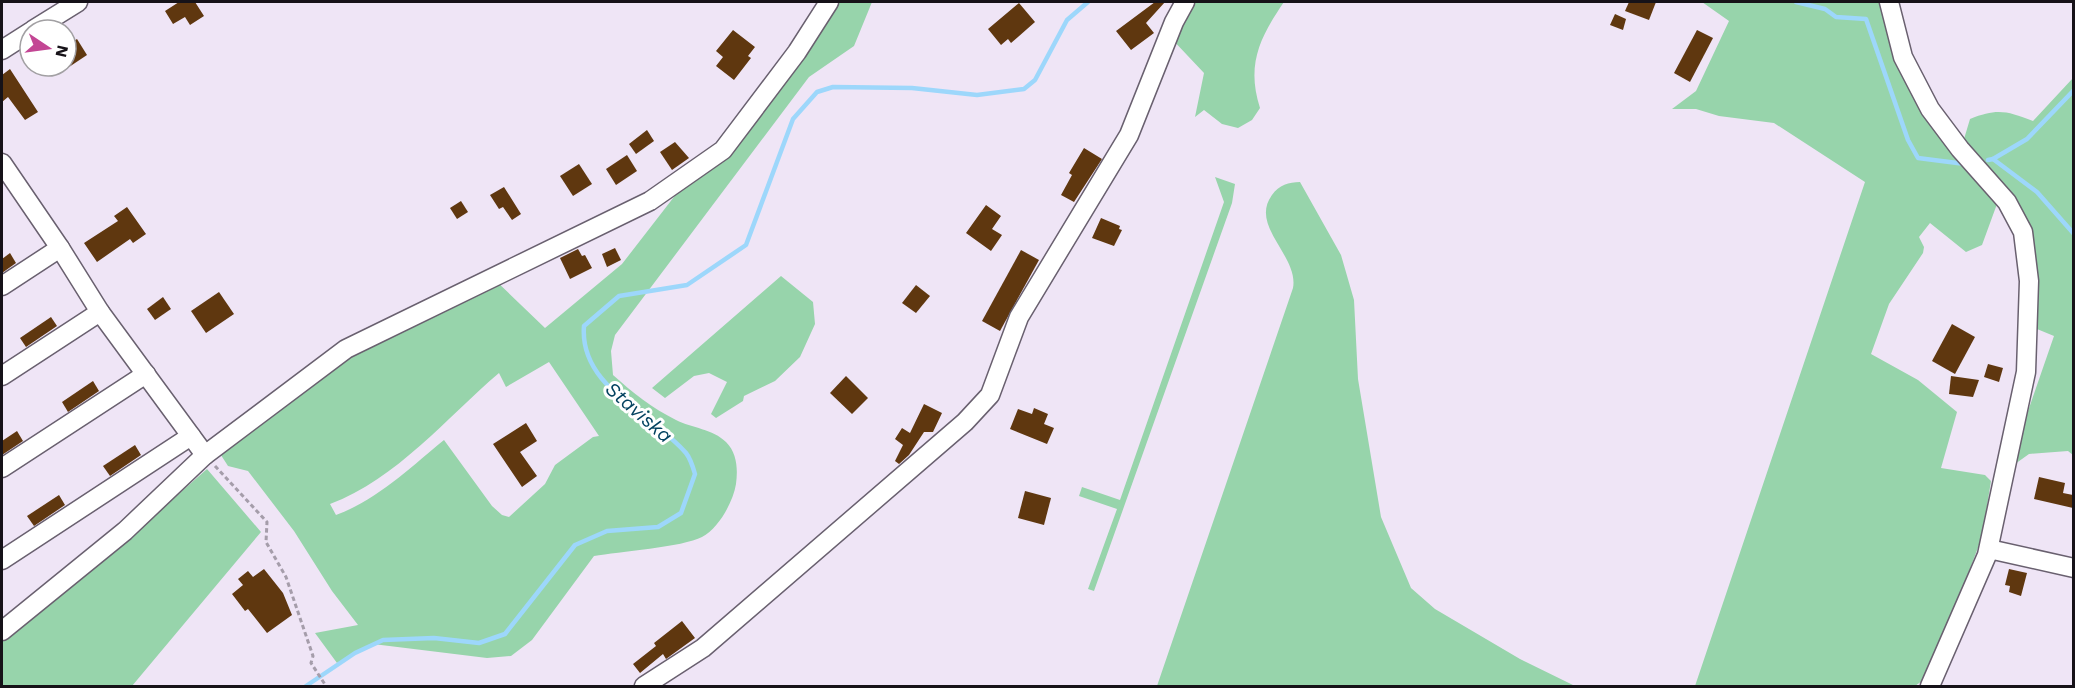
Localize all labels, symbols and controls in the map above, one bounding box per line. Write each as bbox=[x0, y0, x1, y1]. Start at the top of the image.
north arrow bbox=[18, 18, 78, 78]
text: N bbox=[52, 43, 73, 59]
water label: Staviska bbox=[600, 376, 678, 448]

